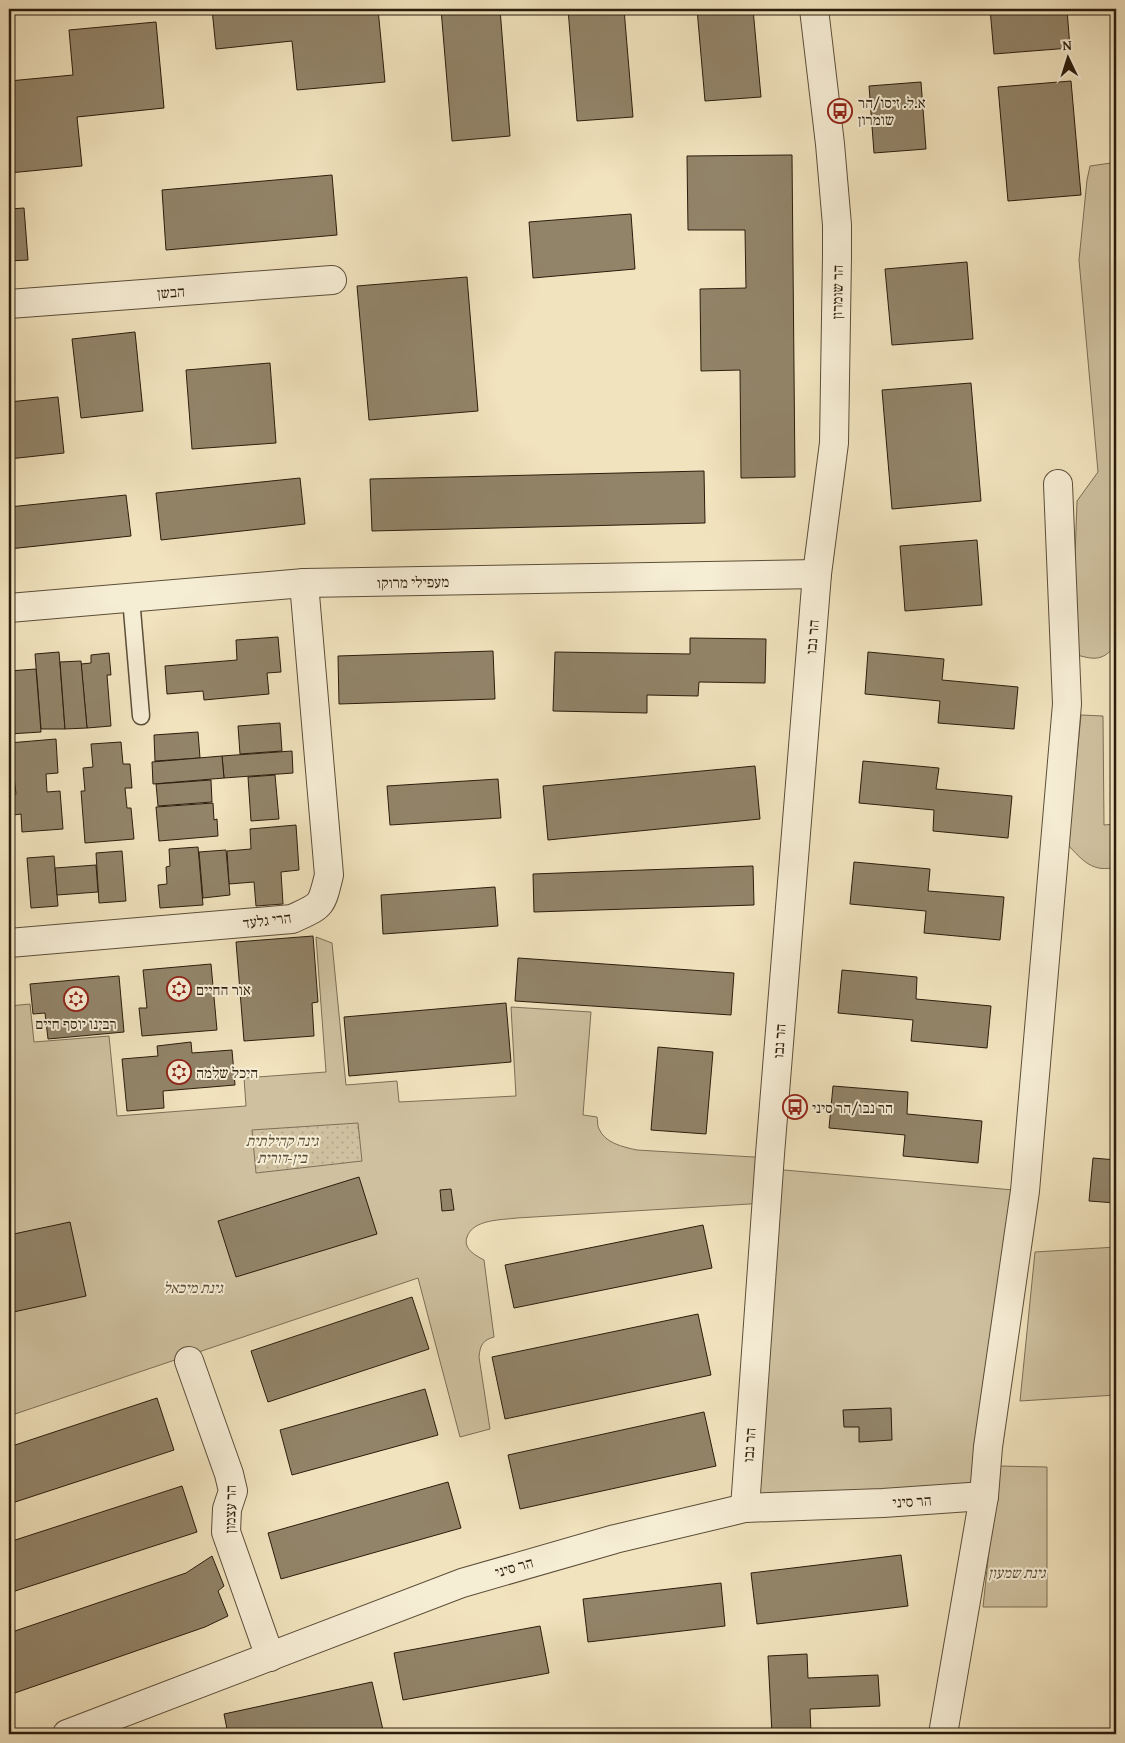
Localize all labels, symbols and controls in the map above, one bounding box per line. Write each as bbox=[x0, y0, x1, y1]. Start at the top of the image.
north arrow bbox=[1042, 32, 1092, 82]
text: N bbox=[1062, 35, 1073, 55]
place label: א.ל. זיסו/הר שומרון bbox=[858, 92, 926, 130]
bus stop icon: א.ל. זיסו/הר שומרון bbox=[827, 98, 853, 124]
street label: הר שומרון bbox=[826, 265, 848, 319]
street label: הבשן bbox=[156, 281, 186, 303]
street label: מעפילי מרוקו bbox=[377, 571, 449, 593]
street label: הר נבו bbox=[800, 619, 824, 655]
street label: הרי גלעד bbox=[241, 907, 293, 933]
synagogue icon: אור החיים bbox=[166, 976, 192, 1002]
place label: אור החיים bbox=[196, 979, 251, 1000]
synagogue icon: רבינו יוסף חיים bbox=[63, 986, 89, 1012]
place label: רבינו יוסף חיים bbox=[35, 1013, 117, 1034]
street label: הר נבו bbox=[767, 1023, 791, 1059]
synagogue icon: היכל שלמה bbox=[166, 1059, 192, 1085]
place label: היכל שלמה bbox=[196, 1062, 258, 1083]
bus stop icon: הר נבו/הר סיני bbox=[782, 1094, 808, 1120]
place label: הר נבו/הר סיני bbox=[812, 1097, 893, 1118]
park label: גינה קהילתית בין-דורית bbox=[246, 1130, 319, 1168]
park label: גינת מיכאל bbox=[163, 1277, 224, 1298]
street label: הר נבו bbox=[737, 1427, 761, 1463]
street label: הר עצמון bbox=[219, 1485, 241, 1533]
street label: הר סיני bbox=[892, 1489, 932, 1513]
street label: הר סיני bbox=[492, 1552, 536, 1582]
park label: גינת שמעון bbox=[988, 1562, 1047, 1583]

